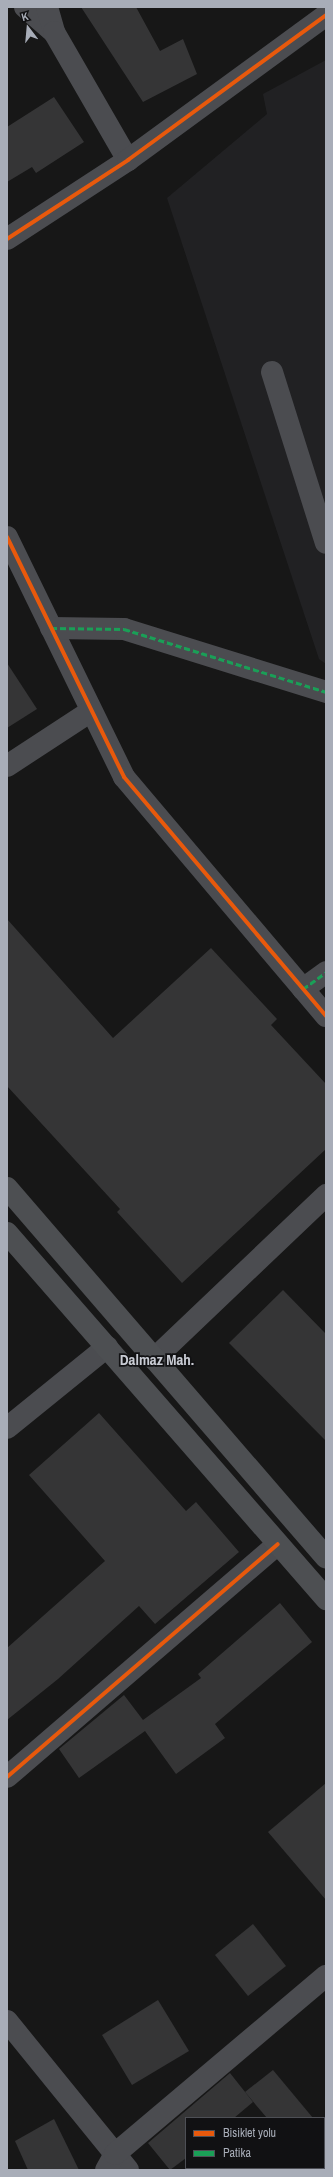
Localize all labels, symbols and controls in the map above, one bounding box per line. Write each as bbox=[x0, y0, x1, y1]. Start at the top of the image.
north arrow bbox=[8, 8, 48, 48]
text: K bbox=[20, 9, 30, 24]
district label: Dalmaz Mah. bbox=[120, 1351, 194, 1369]
legend bbox=[185, 2117, 325, 2169]
text: Bisiklet yolu bbox=[223, 2125, 276, 2141]
text: Patika bbox=[223, 2145, 251, 2161]

